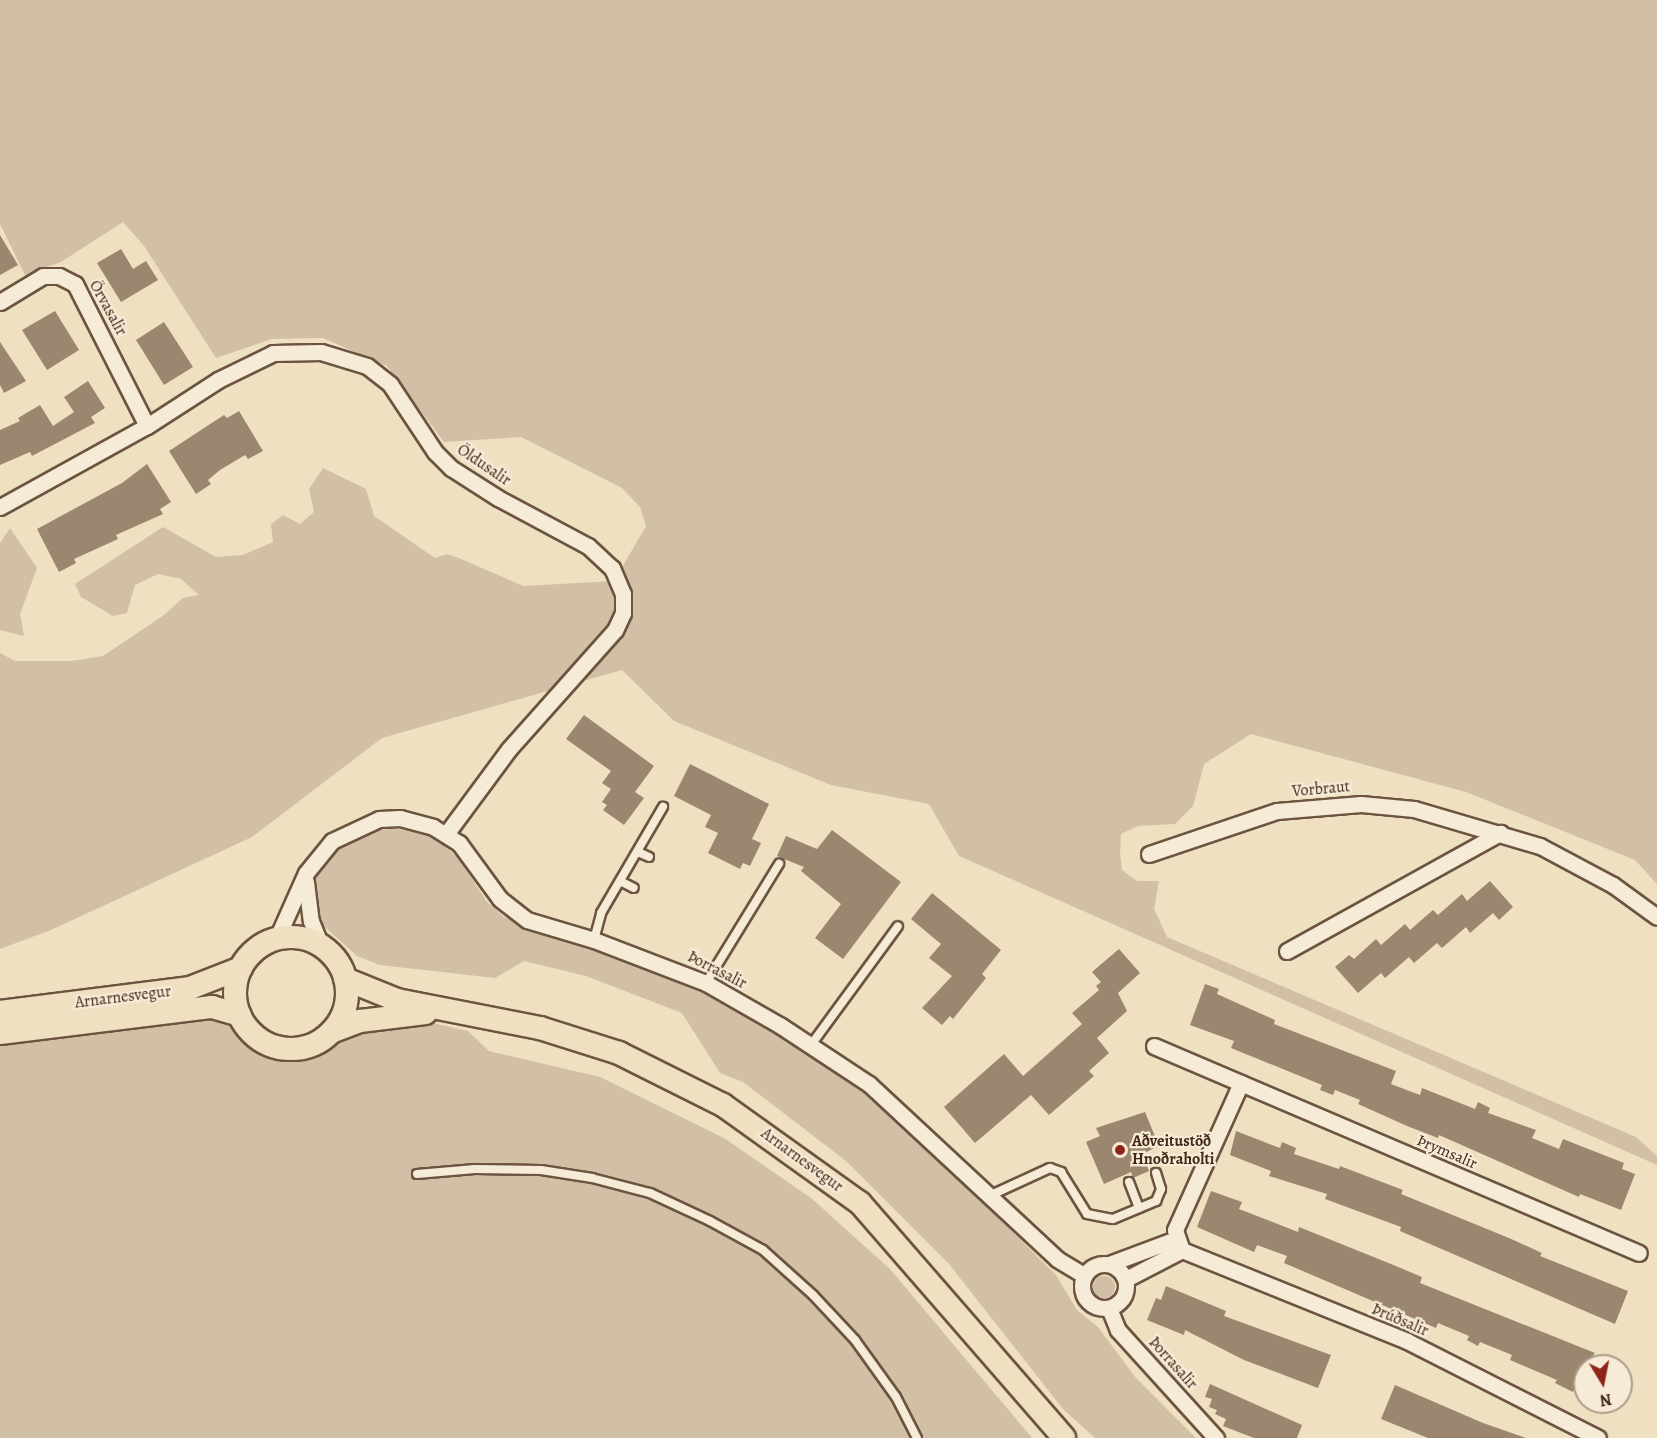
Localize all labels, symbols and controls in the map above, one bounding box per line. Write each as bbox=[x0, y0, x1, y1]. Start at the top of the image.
street label: Örvasalir bbox=[85, 277, 131, 339]
street label: Öldusalir bbox=[453, 440, 515, 490]
street label: Vorbraut bbox=[1291, 777, 1351, 801]
street label: Þorrasalir bbox=[684, 947, 750, 993]
street label: Arnarnesvegur bbox=[74, 982, 172, 1012]
street label: Arnarnesvegur bbox=[757, 1124, 847, 1196]
place label: Aðveitustöð Hnoðraholti bbox=[1132, 1131, 1215, 1169]
street label: Þrymsalir bbox=[1414, 1131, 1480, 1173]
marker: Aðveitustöð Hnoðraholti bbox=[1113, 1143, 1127, 1157]
street label: Þrúðsalir bbox=[1369, 1299, 1431, 1341]
street label: Þorrasalir bbox=[1144, 1333, 1202, 1393]
north arrow bbox=[1573, 1354, 1633, 1414]
text: N bbox=[1598, 1388, 1613, 1412]

